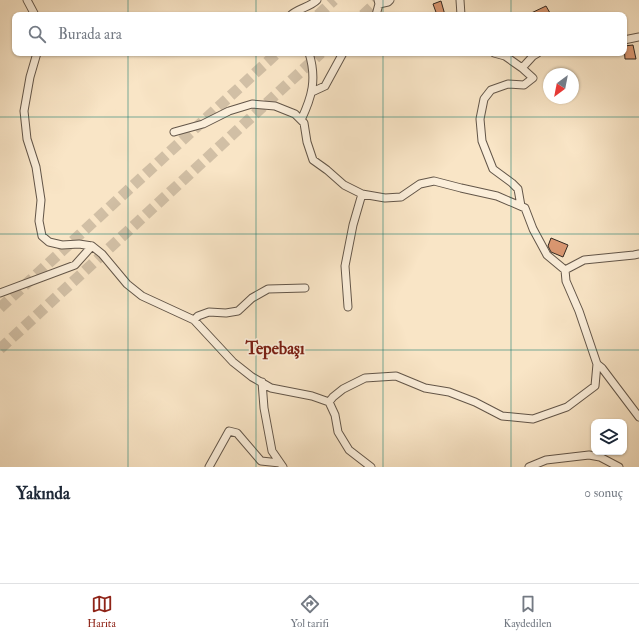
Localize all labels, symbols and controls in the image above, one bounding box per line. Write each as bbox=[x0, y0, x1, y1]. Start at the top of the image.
search box bbox=[12, 12, 627, 56]
icon: search bbox=[26, 23, 48, 45]
text: Burada ara bbox=[58, 25, 122, 44]
north arrow bbox=[543, 68, 579, 104]
district label: Tepebaşı bbox=[245, 338, 305, 360]
map controls bbox=[591, 419, 627, 455]
button: layers bbox=[591, 419, 627, 455]
text: Yakında bbox=[16, 483, 70, 504]
text: 0 sonuç bbox=[584, 485, 623, 501]
tab: Harita bbox=[87, 593, 116, 630]
tab: Yol tarifi bbox=[290, 593, 329, 630]
tab: Kaydedilen bbox=[504, 593, 552, 630]

